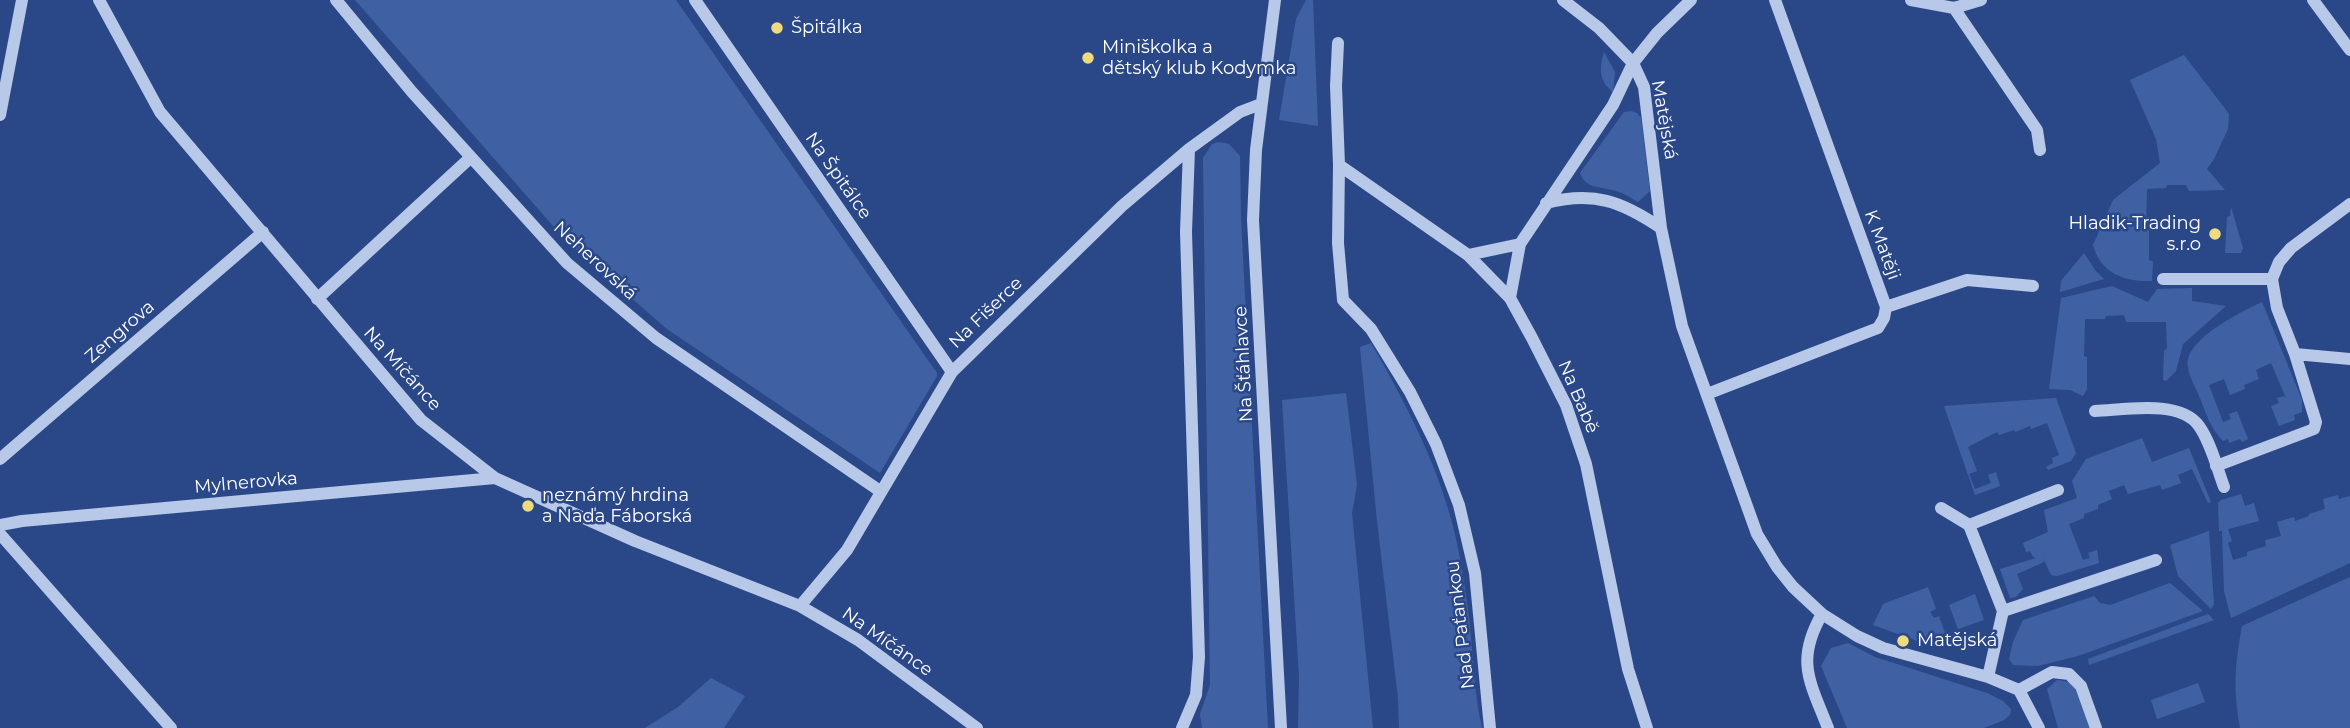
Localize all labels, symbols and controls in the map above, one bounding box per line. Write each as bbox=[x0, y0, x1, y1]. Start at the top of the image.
place label: Špitálka bbox=[791, 17, 863, 39]
marker: Špitálka bbox=[769, 20, 785, 36]
place label: Miniškolka a dětský klub Kodymka bbox=[1102, 37, 1296, 80]
marker: Miniškolka a dětský klub Kodymka bbox=[1080, 50, 1096, 66]
street label: Matějská bbox=[1646, 79, 1682, 161]
street label: Na Špitálce bbox=[800, 128, 876, 224]
street label: K Matěji bbox=[1859, 207, 1905, 283]
place label: Hladik-Trading s.r.o bbox=[2068, 213, 2201, 256]
street label: Neherovská bbox=[549, 217, 641, 305]
marker: Hladik-Trading s.r.o bbox=[2207, 226, 2223, 242]
street label: Na Fišerce bbox=[945, 273, 1027, 353]
street label: Zengrova bbox=[81, 296, 159, 368]
street label: Na Šťáhlavce bbox=[1230, 305, 1258, 423]
street label: Na Míčánce bbox=[359, 322, 445, 416]
street label: Na Babě bbox=[1553, 357, 1603, 437]
street label: Mylnerovka bbox=[193, 468, 299, 498]
place label: neznámý hrdina a Naďa Fáborská bbox=[542, 485, 692, 528]
marker: neznámý hrdina a Naďa Fáborská bbox=[520, 498, 536, 514]
street label: Nad Paťankou bbox=[1442, 560, 1480, 690]
street label: Na Míčánce bbox=[837, 603, 937, 681]
place label: Matějská bbox=[1917, 630, 1997, 652]
marker: Matějská bbox=[1895, 633, 1911, 649]

